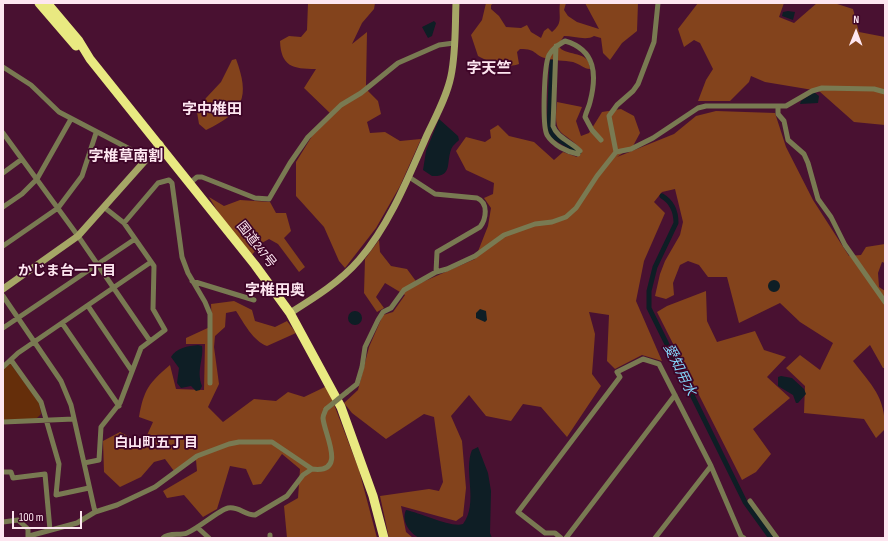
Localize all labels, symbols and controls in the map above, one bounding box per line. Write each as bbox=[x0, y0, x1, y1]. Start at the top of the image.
north arrow bbox=[836, 12, 876, 52]
text: N bbox=[853, 13, 859, 26]
district label: 字天竺 bbox=[467, 60, 511, 78]
district label: 字中椎田 bbox=[182, 101, 242, 119]
district label: 字椎草南割 bbox=[89, 148, 163, 166]
street label: 国道247号 bbox=[233, 219, 279, 271]
district label: かじま台一丁目 bbox=[18, 263, 116, 279]
district label: 字椎田奥 bbox=[245, 282, 305, 300]
water label: 愛知用水 bbox=[659, 341, 699, 399]
district label: 白山町五丁目 bbox=[114, 435, 198, 451]
scale bar bbox=[14, 503, 84, 529]
text: 100 m bbox=[19, 510, 44, 525]

